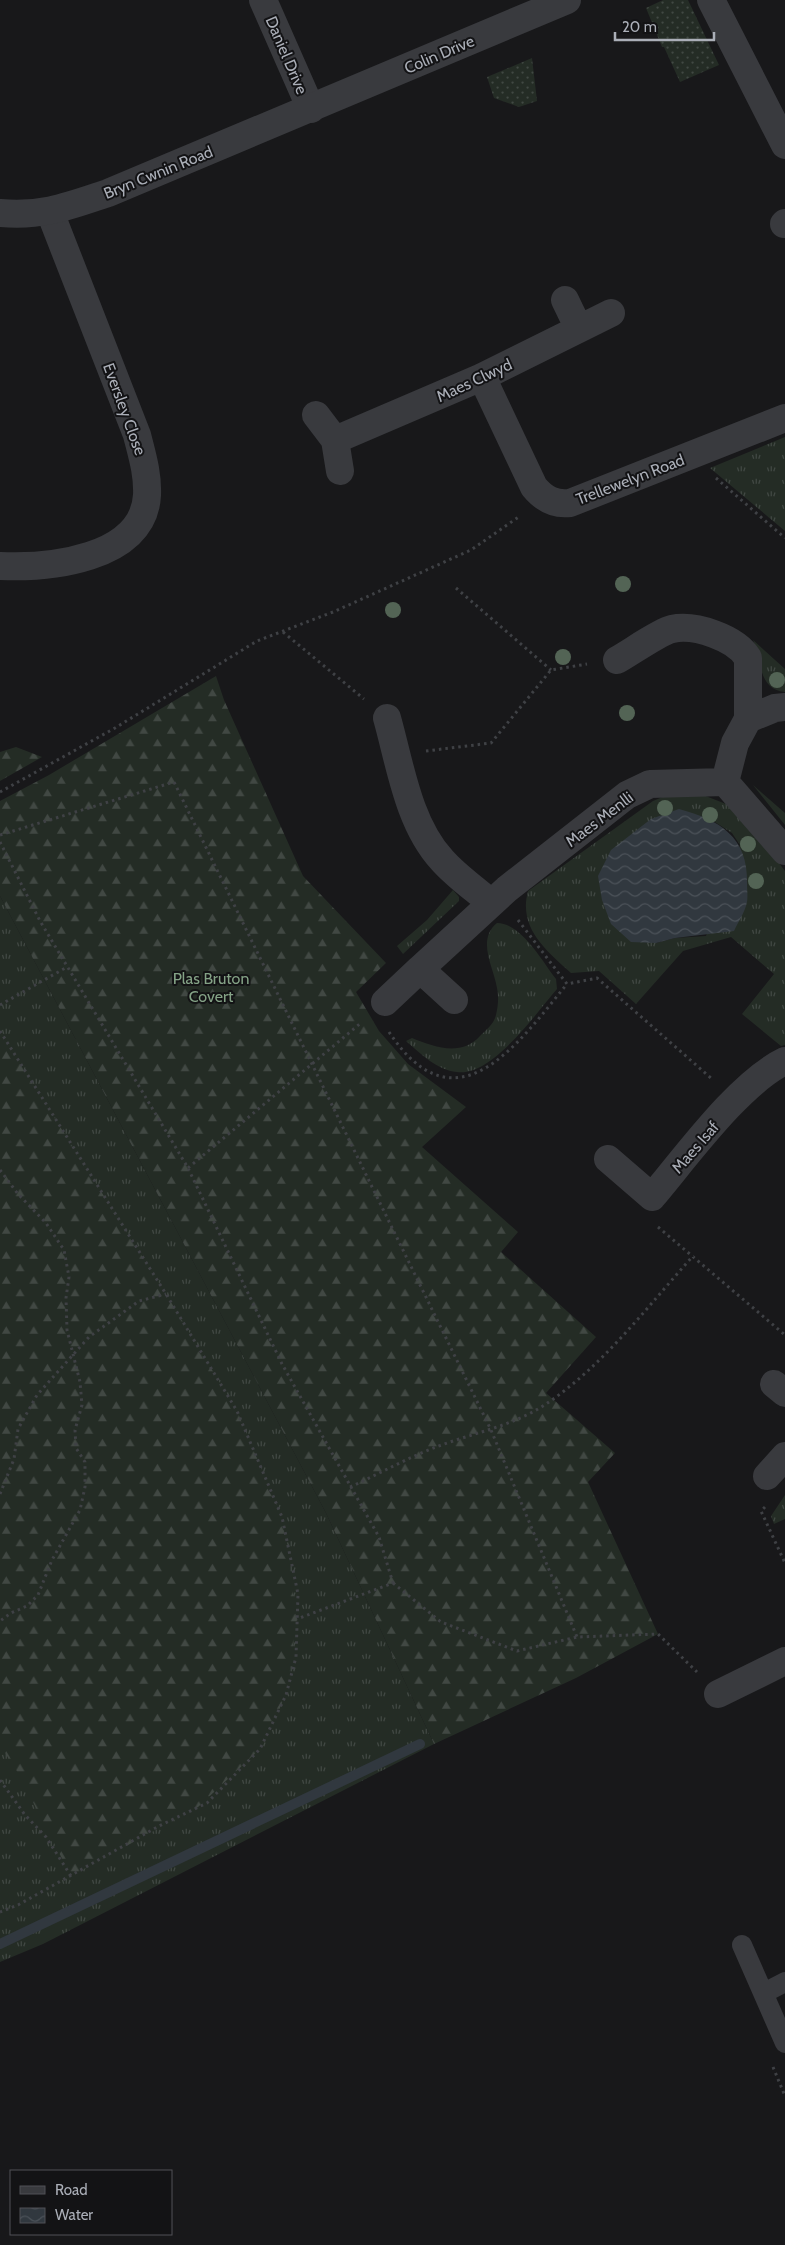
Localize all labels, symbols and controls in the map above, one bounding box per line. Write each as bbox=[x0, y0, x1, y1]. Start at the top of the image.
scale bar bbox=[615, 10, 714, 42]
street label: Daniel Drive bbox=[262, 13, 311, 97]
text: 20 m bbox=[622, 18, 657, 36]
street label: Colin Drive bbox=[401, 31, 477, 78]
street label: Bryn Cwnin Road bbox=[101, 142, 216, 203]
street label: Maes Clwyd bbox=[434, 355, 515, 406]
street label: Eversley Close bbox=[99, 360, 150, 458]
street label: Trellewelyn Road bbox=[573, 450, 687, 509]
street label: Maes Menlli bbox=[562, 788, 637, 851]
park label: Plas Bruton Covert bbox=[173, 969, 249, 1006]
street label: Maes Isaf bbox=[668, 1117, 723, 1177]
legend bbox=[10, 2170, 172, 2235]
text: Road bbox=[55, 2181, 88, 2199]
text: Water bbox=[55, 2206, 93, 2224]

